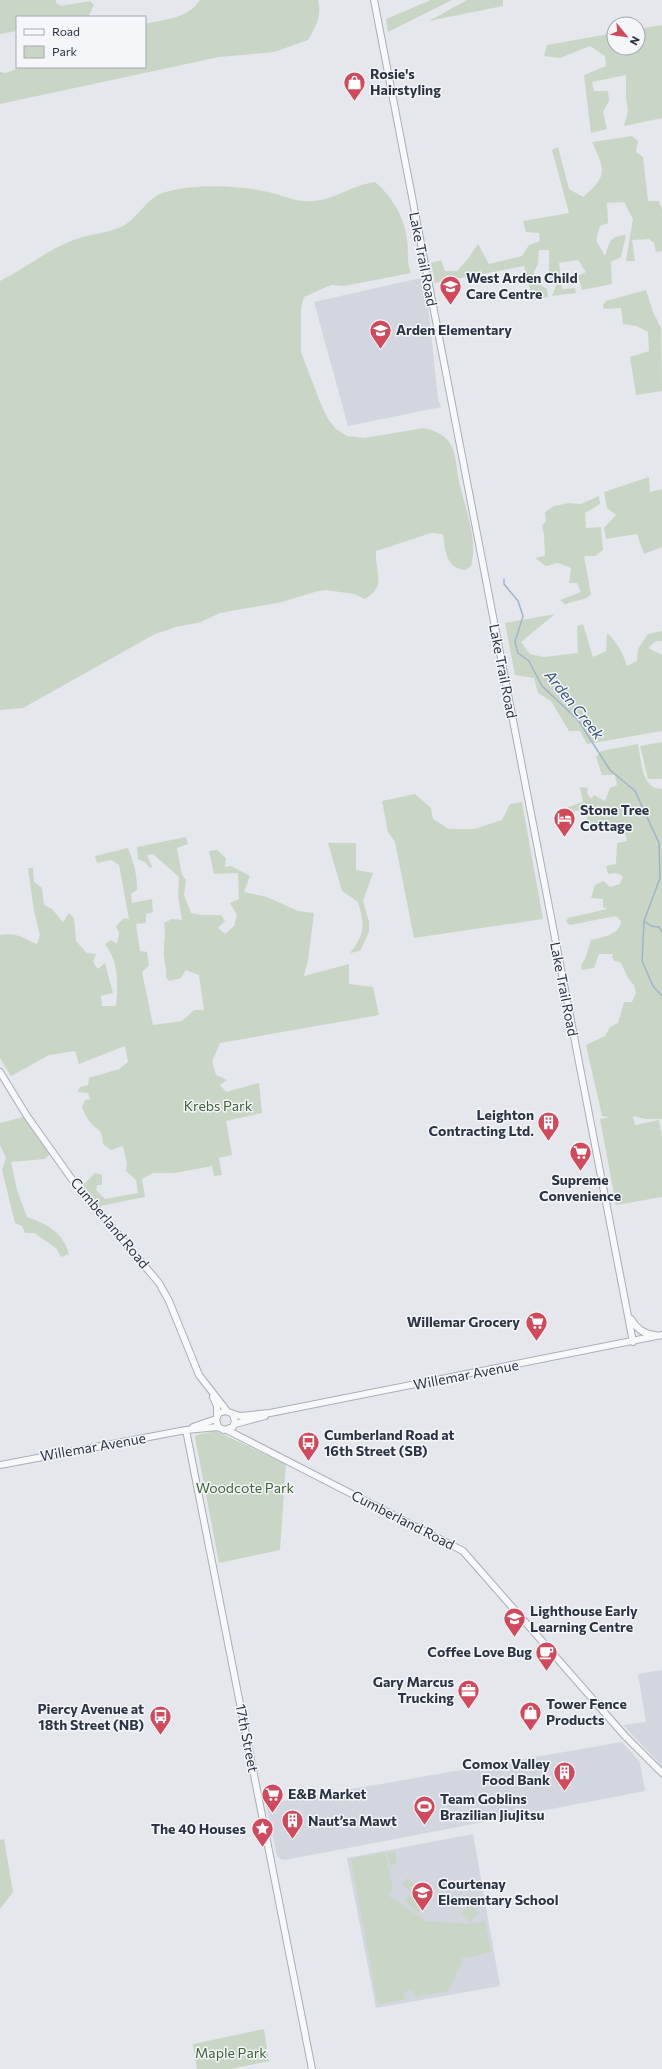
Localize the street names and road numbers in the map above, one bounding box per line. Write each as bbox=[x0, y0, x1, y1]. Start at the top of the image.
street label: Lake Trail Road bbox=[406, 210, 441, 308]
street label: Lake Trail Road bbox=[486, 622, 521, 720]
street label: Lake Trail Road bbox=[547, 940, 582, 1038]
street label: Cumberland Road bbox=[67, 1174, 153, 1272]
street label: Willemar Avenue bbox=[412, 1356, 520, 1393]
street label: Willemar Avenue bbox=[39, 1429, 147, 1464]
street label: Cumberland Road bbox=[349, 1486, 458, 1553]
street label: 17th Street bbox=[233, 1702, 263, 1774]

